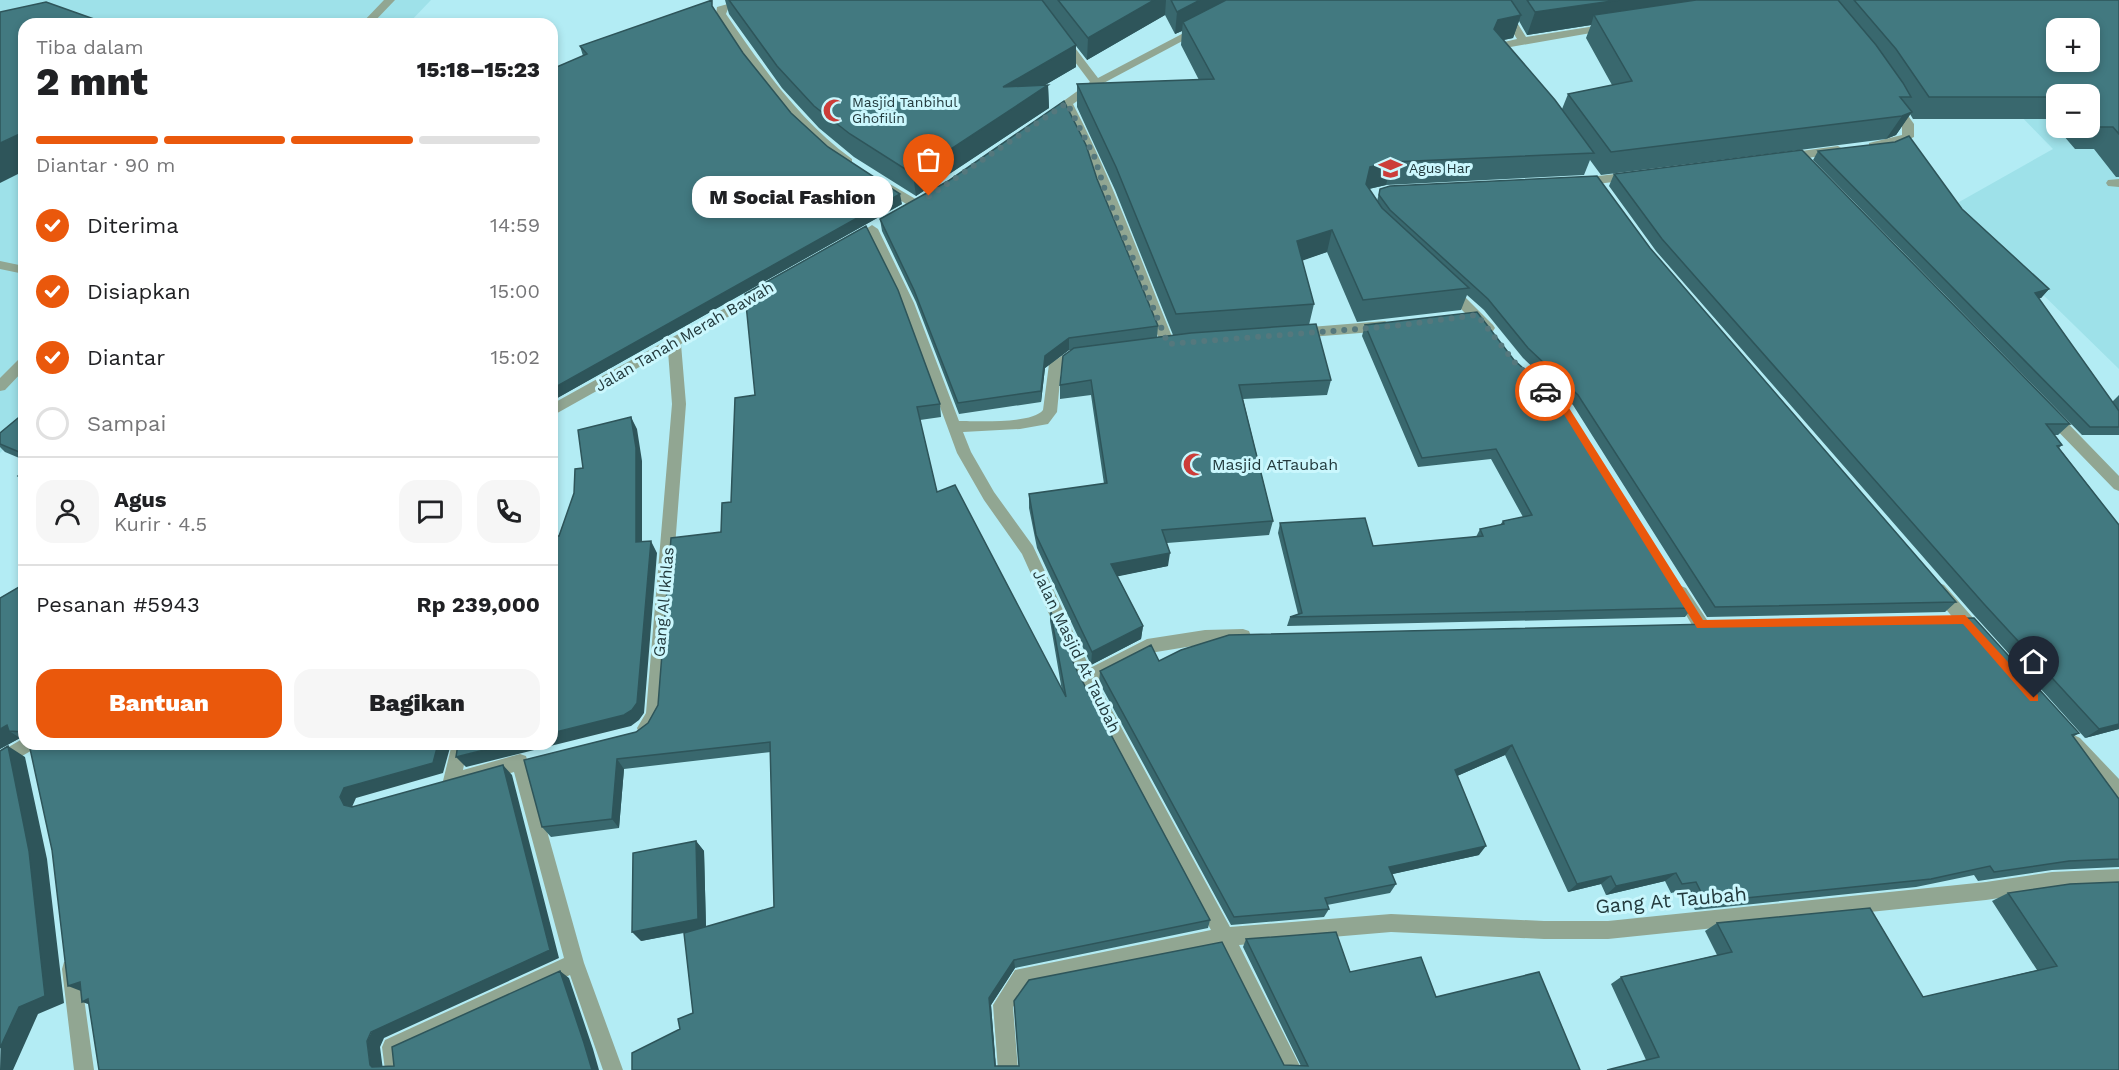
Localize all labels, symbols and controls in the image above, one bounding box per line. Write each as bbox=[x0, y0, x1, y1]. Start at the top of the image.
map controls bbox=[2046, 18, 2100, 138]
button: + bbox=[2046, 18, 2100, 72]
text: Tiba dalam bbox=[36, 35, 144, 59]
text: 15:18–15:23 bbox=[417, 57, 540, 82]
text: 2 mnt bbox=[36, 59, 148, 104]
button: − bbox=[2046, 84, 2100, 138]
place label: Masjid Tanbihul Ghofilin bbox=[852, 94, 958, 126]
mosque icon: Masjid Tanbihul Ghofilin bbox=[821, 97, 847, 123]
pin bbox=[903, 134, 954, 196]
icon: bag bbox=[912, 143, 945, 176]
text: Diantar · 90 m bbox=[36, 153, 175, 177]
school or university icon: Agus Har bbox=[1378, 155, 1404, 181]
place label: Agus Har bbox=[1409, 160, 1471, 176]
callout: M Social Fashion bbox=[692, 175, 893, 217]
text: M Social Fashion bbox=[709, 185, 876, 209]
icon: check bbox=[36, 209, 69, 242]
text: Diterima bbox=[87, 213, 179, 238]
text: 14:59 bbox=[490, 213, 540, 237]
icon: check bbox=[36, 275, 69, 308]
street label: Jalan Tanah Merah Bawah bbox=[592, 277, 777, 395]
text: Disiapkan bbox=[87, 279, 191, 304]
text: 15:00 bbox=[490, 279, 540, 303]
icon: check bbox=[36, 341, 69, 374]
text: Diantar bbox=[87, 345, 165, 370]
text: 15:02 bbox=[491, 345, 540, 369]
courier bbox=[1515, 361, 1575, 421]
icon: car bbox=[1529, 375, 1562, 408]
text: Sampai bbox=[87, 411, 166, 436]
mosque icon: Masjid AtTaubah bbox=[1181, 451, 1207, 477]
place label: Masjid AtTaubah bbox=[1212, 455, 1338, 474]
button: person bbox=[36, 480, 99, 543]
button: chat bbox=[399, 480, 462, 543]
button: phone bbox=[477, 480, 540, 543]
text: Agus bbox=[114, 487, 167, 512]
text: Kurir · 4.5 bbox=[114, 512, 207, 536]
street label: Gang Al Ikhlas bbox=[649, 546, 678, 658]
street label: Jalan Masjid At Taubah bbox=[1029, 567, 1124, 736]
text: Pesanan #5943 bbox=[36, 592, 200, 617]
text: Rp 239,000 bbox=[417, 592, 540, 617]
pin bbox=[2008, 636, 2059, 698]
icon: home bbox=[2017, 645, 2050, 678]
button: Bantuan bbox=[36, 669, 282, 738]
button: Bagikan bbox=[294, 669, 540, 738]
street label: Gang At Taubah bbox=[1594, 881, 1748, 919]

